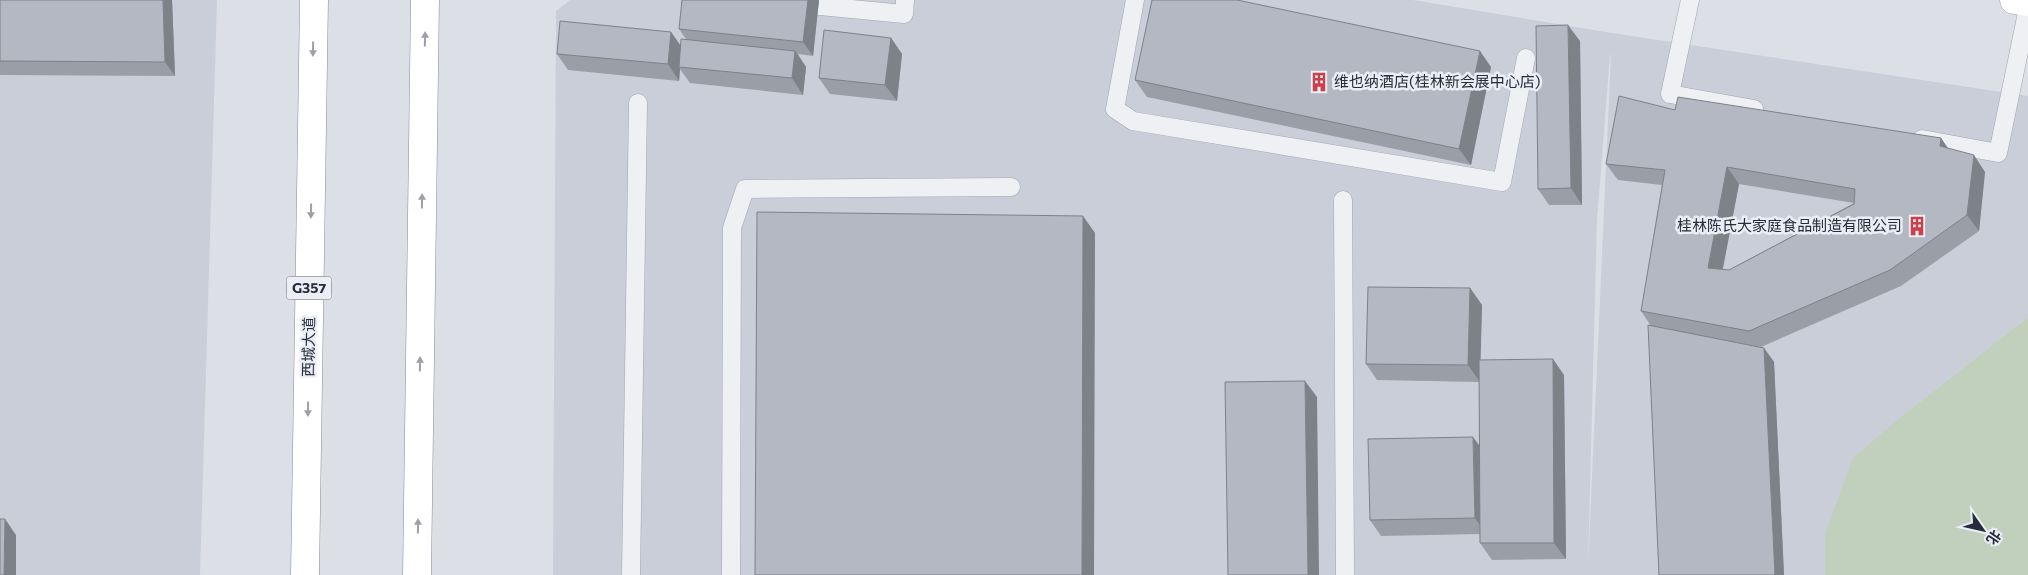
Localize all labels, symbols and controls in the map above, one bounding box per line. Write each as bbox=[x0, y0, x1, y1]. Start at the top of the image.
one-way arrow bbox=[421, 31, 429, 47]
one-way arrow bbox=[309, 41, 317, 57]
building icon: 维也纳酒店(桂林新会展中心店) bbox=[1308, 71, 1330, 93]
place label: 维也纳酒店(桂林新会展中心店) bbox=[1334, 72, 1541, 90]
one-way arrow bbox=[419, 193, 427, 209]
one-way arrow bbox=[306, 203, 314, 219]
building icon: 桂林陈氏大家庭食品制造有限公司 bbox=[1906, 215, 1928, 237]
place label: 桂林陈氏大家庭食品制造有限公司 bbox=[1677, 216, 1902, 234]
road number: G357 bbox=[286, 276, 332, 300]
street label: 西城大道 bbox=[298, 317, 318, 377]
one-way arrow bbox=[416, 356, 424, 372]
one-way arrow bbox=[303, 401, 311, 417]
north arrow bbox=[1958, 505, 2008, 555]
one-way arrow bbox=[414, 518, 422, 534]
text: 北 bbox=[1983, 527, 2005, 548]

